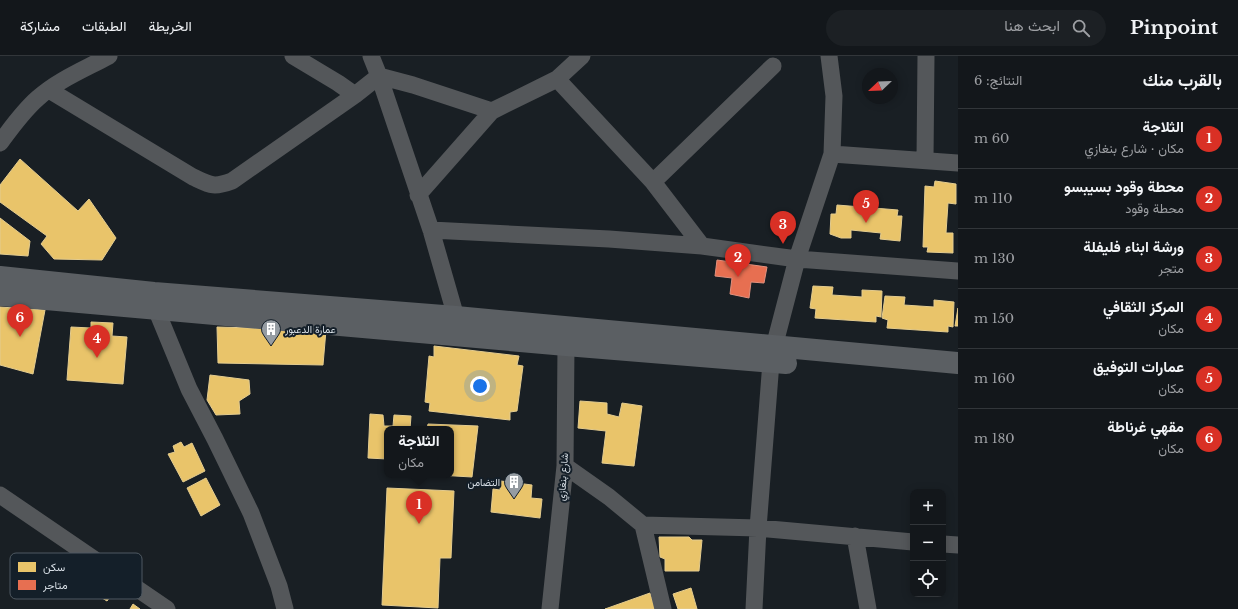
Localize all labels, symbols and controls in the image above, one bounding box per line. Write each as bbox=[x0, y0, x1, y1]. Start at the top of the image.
search box bbox=[826, 10, 1106, 46]
text: ابحث هنا bbox=[1004, 16, 1060, 35]
text: Pinpoint bbox=[1130, 16, 1218, 39]
text: مشاركة bbox=[20, 17, 60, 35]
text: الطبقات bbox=[82, 17, 126, 35]
text: الخريطة bbox=[148, 17, 192, 35]
icon: search bbox=[1070, 17, 1092, 39]
north arrow bbox=[862, 68, 898, 104]
text: بالقرب منك bbox=[1143, 70, 1222, 91]
text: النتائج: 6 bbox=[974, 72, 1022, 89]
text: الثلاجة bbox=[1143, 117, 1184, 136]
text: 60 m bbox=[974, 130, 1009, 147]
text: 1 bbox=[1206, 130, 1212, 147]
text: مكان · شارع بنغازي bbox=[1085, 140, 1184, 157]
text: محطة وقود بسيبسو bbox=[1064, 177, 1184, 196]
pin: 5 bbox=[853, 190, 879, 223]
text: 110 m bbox=[974, 190, 1013, 207]
text: 2 bbox=[1205, 190, 1213, 207]
text: محطة وقود bbox=[1125, 200, 1184, 217]
pin: 3 bbox=[770, 211, 796, 244]
text: ورشة ابناء فليفلة bbox=[1083, 237, 1184, 256]
pin: 2 bbox=[725, 244, 751, 277]
text: 130 m bbox=[974, 250, 1015, 267]
text: 3 bbox=[1205, 250, 1213, 267]
text: متجر bbox=[1159, 260, 1184, 277]
text: المركز الثقافي bbox=[1103, 297, 1184, 316]
pin: 6 bbox=[7, 304, 33, 337]
text: 150 m bbox=[974, 310, 1014, 327]
text: 4 bbox=[1205, 310, 1213, 327]
building icon: عمارة الدعبور bbox=[260, 318, 282, 346]
text: مكان bbox=[1158, 320, 1184, 337]
place label: عمارة الدعبور bbox=[284, 323, 336, 336]
pin: 4 bbox=[84, 325, 110, 358]
text: عمارات التوفيق bbox=[1093, 357, 1184, 376]
text: 160 m bbox=[974, 370, 1015, 387]
text: 5 bbox=[1205, 370, 1213, 387]
your location bbox=[470, 376, 490, 396]
text: مكان bbox=[1158, 380, 1184, 397]
text: مقهي غرناطة bbox=[1107, 417, 1184, 436]
popup bbox=[384, 426, 454, 478]
text: 180 m bbox=[974, 430, 1015, 447]
text: 6 bbox=[1205, 430, 1213, 447]
text: الثلاجة bbox=[398, 431, 440, 450]
text: مكان bbox=[1158, 440, 1184, 457]
street label: شارع بنغازي bbox=[555, 452, 573, 502]
text: مكان bbox=[398, 454, 424, 471]
building icon: التضامن bbox=[503, 471, 525, 499]
place label: التضامن bbox=[467, 476, 500, 489]
map controls bbox=[910, 489, 946, 597]
button: + bbox=[910, 489, 946, 525]
pin: 1 bbox=[406, 491, 432, 524]
button: − bbox=[910, 525, 946, 561]
legend bbox=[10, 553, 142, 599]
text: سكن bbox=[43, 560, 66, 574]
button: locate bbox=[910, 561, 946, 597]
text: متاجر bbox=[42, 578, 68, 592]

